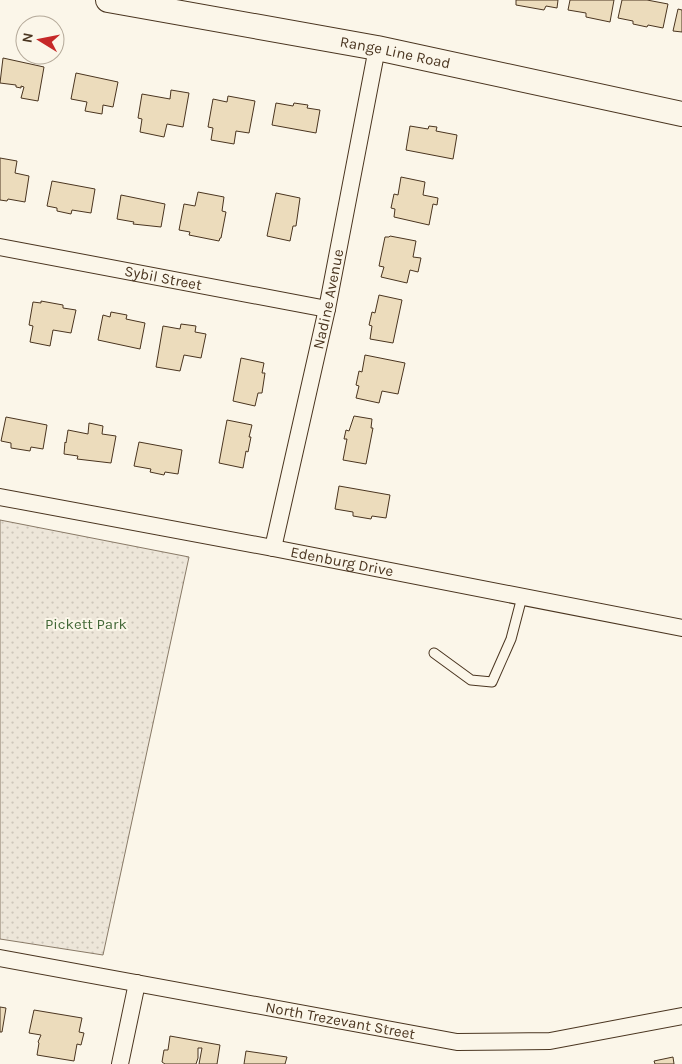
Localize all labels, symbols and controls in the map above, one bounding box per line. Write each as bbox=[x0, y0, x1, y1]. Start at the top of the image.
north arrow bbox=[15, 15, 65, 65]
text: N bbox=[18, 31, 37, 44]
street label: Range Line Road bbox=[338, 33, 452, 73]
street label: Nadine Avenue bbox=[309, 248, 347, 351]
street label: Sybil Street bbox=[123, 262, 204, 294]
street label: Edenburg Drive bbox=[289, 543, 395, 580]
park label: Pickett Park bbox=[45, 615, 127, 633]
street label: North Trezevant Street bbox=[264, 998, 417, 1043]

